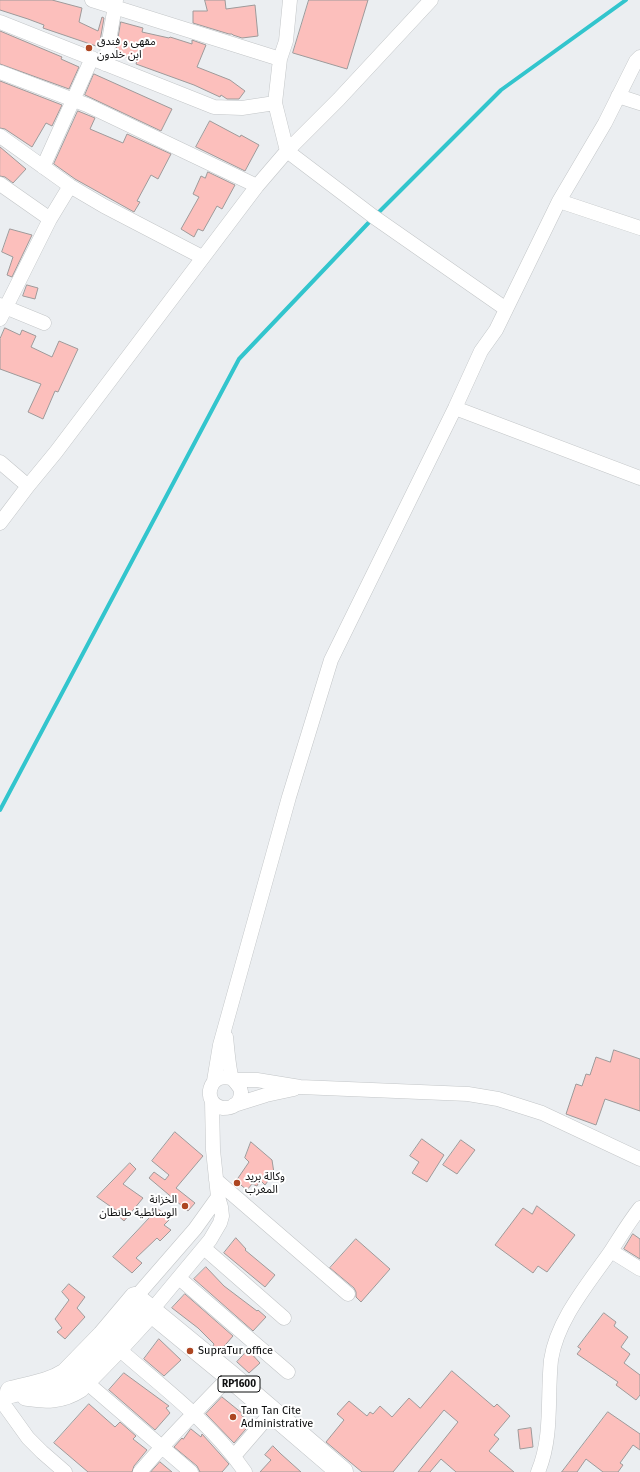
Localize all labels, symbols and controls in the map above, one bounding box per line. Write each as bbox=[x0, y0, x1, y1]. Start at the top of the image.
place label: مقهى و فندق ابن خلدون bbox=[97, 35, 156, 61]
marker: مقهى و فندق ابن خلدون bbox=[84, 43, 94, 53]
place label: وكالة بريد المغرب bbox=[245, 1170, 285, 1196]
marker: وكالة بريد المغرب bbox=[232, 1178, 242, 1188]
place label: الخزانة الوسائطية طانطان bbox=[99, 1193, 177, 1219]
marker: الخزانة الوسائطية طانطان bbox=[180, 1201, 190, 1211]
place label: SupraTur office bbox=[198, 1344, 273, 1358]
marker: SupraTur office bbox=[185, 1346, 195, 1356]
road number: RP1600 bbox=[218, 1376, 260, 1392]
place label: Tan Tan Cite Administrative bbox=[241, 1404, 313, 1430]
marker: Tan Tan Cite Administrative bbox=[228, 1412, 238, 1422]

